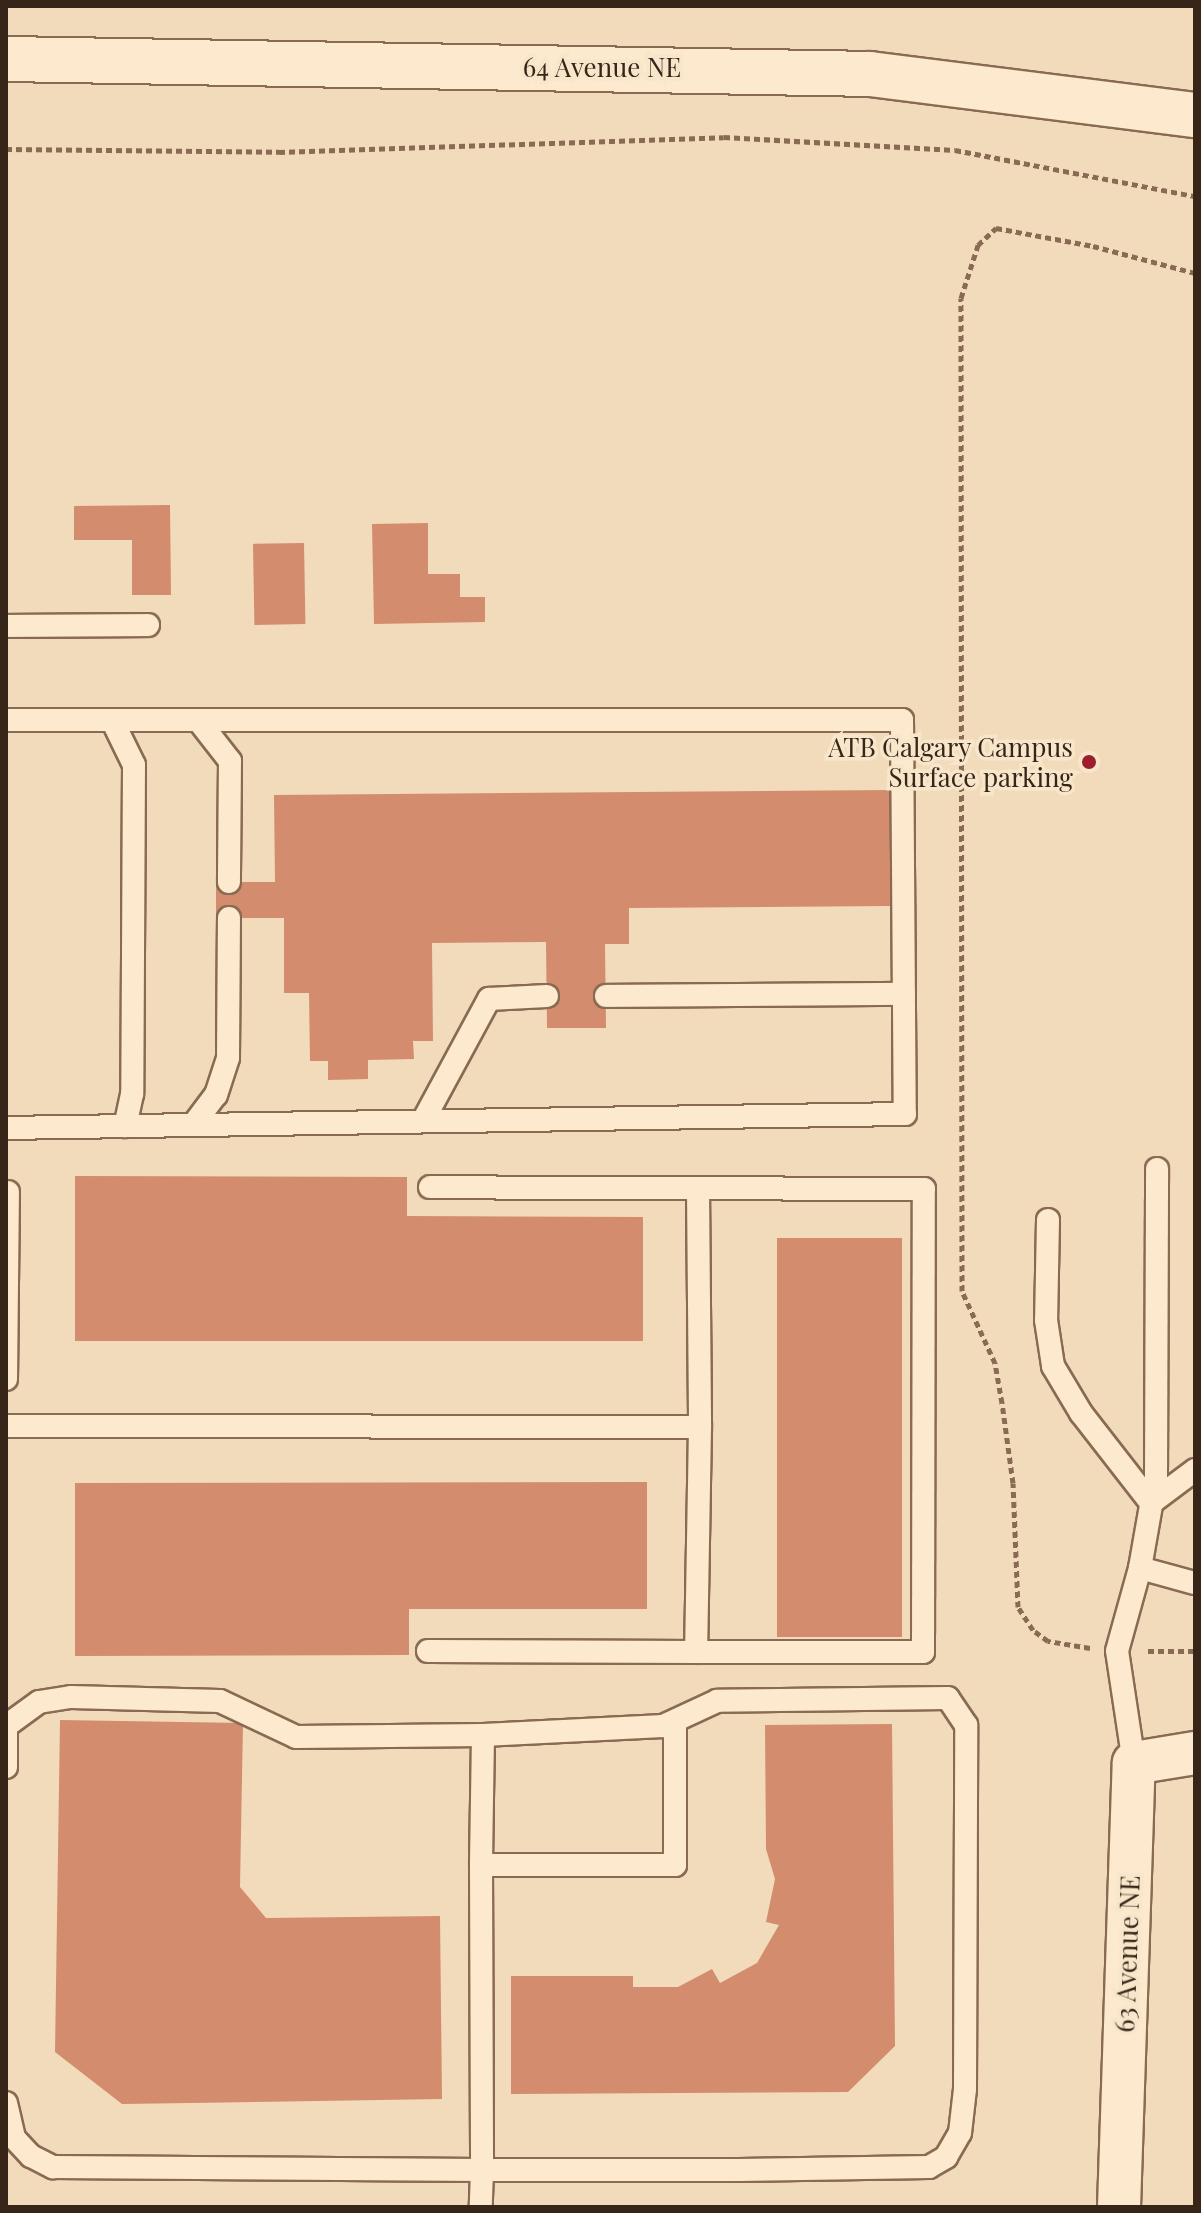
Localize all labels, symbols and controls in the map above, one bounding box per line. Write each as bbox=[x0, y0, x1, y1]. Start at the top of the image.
street label: 64 Avenue NE bbox=[522, 51, 682, 83]
place label: ATB Calgary Campus Surface parking bbox=[828, 731, 1073, 792]
marker: ATB Calgary Campus Surface parking bbox=[1080, 753, 1098, 771]
street label: 63 Avenue NE bbox=[1109, 1874, 1145, 2034]

